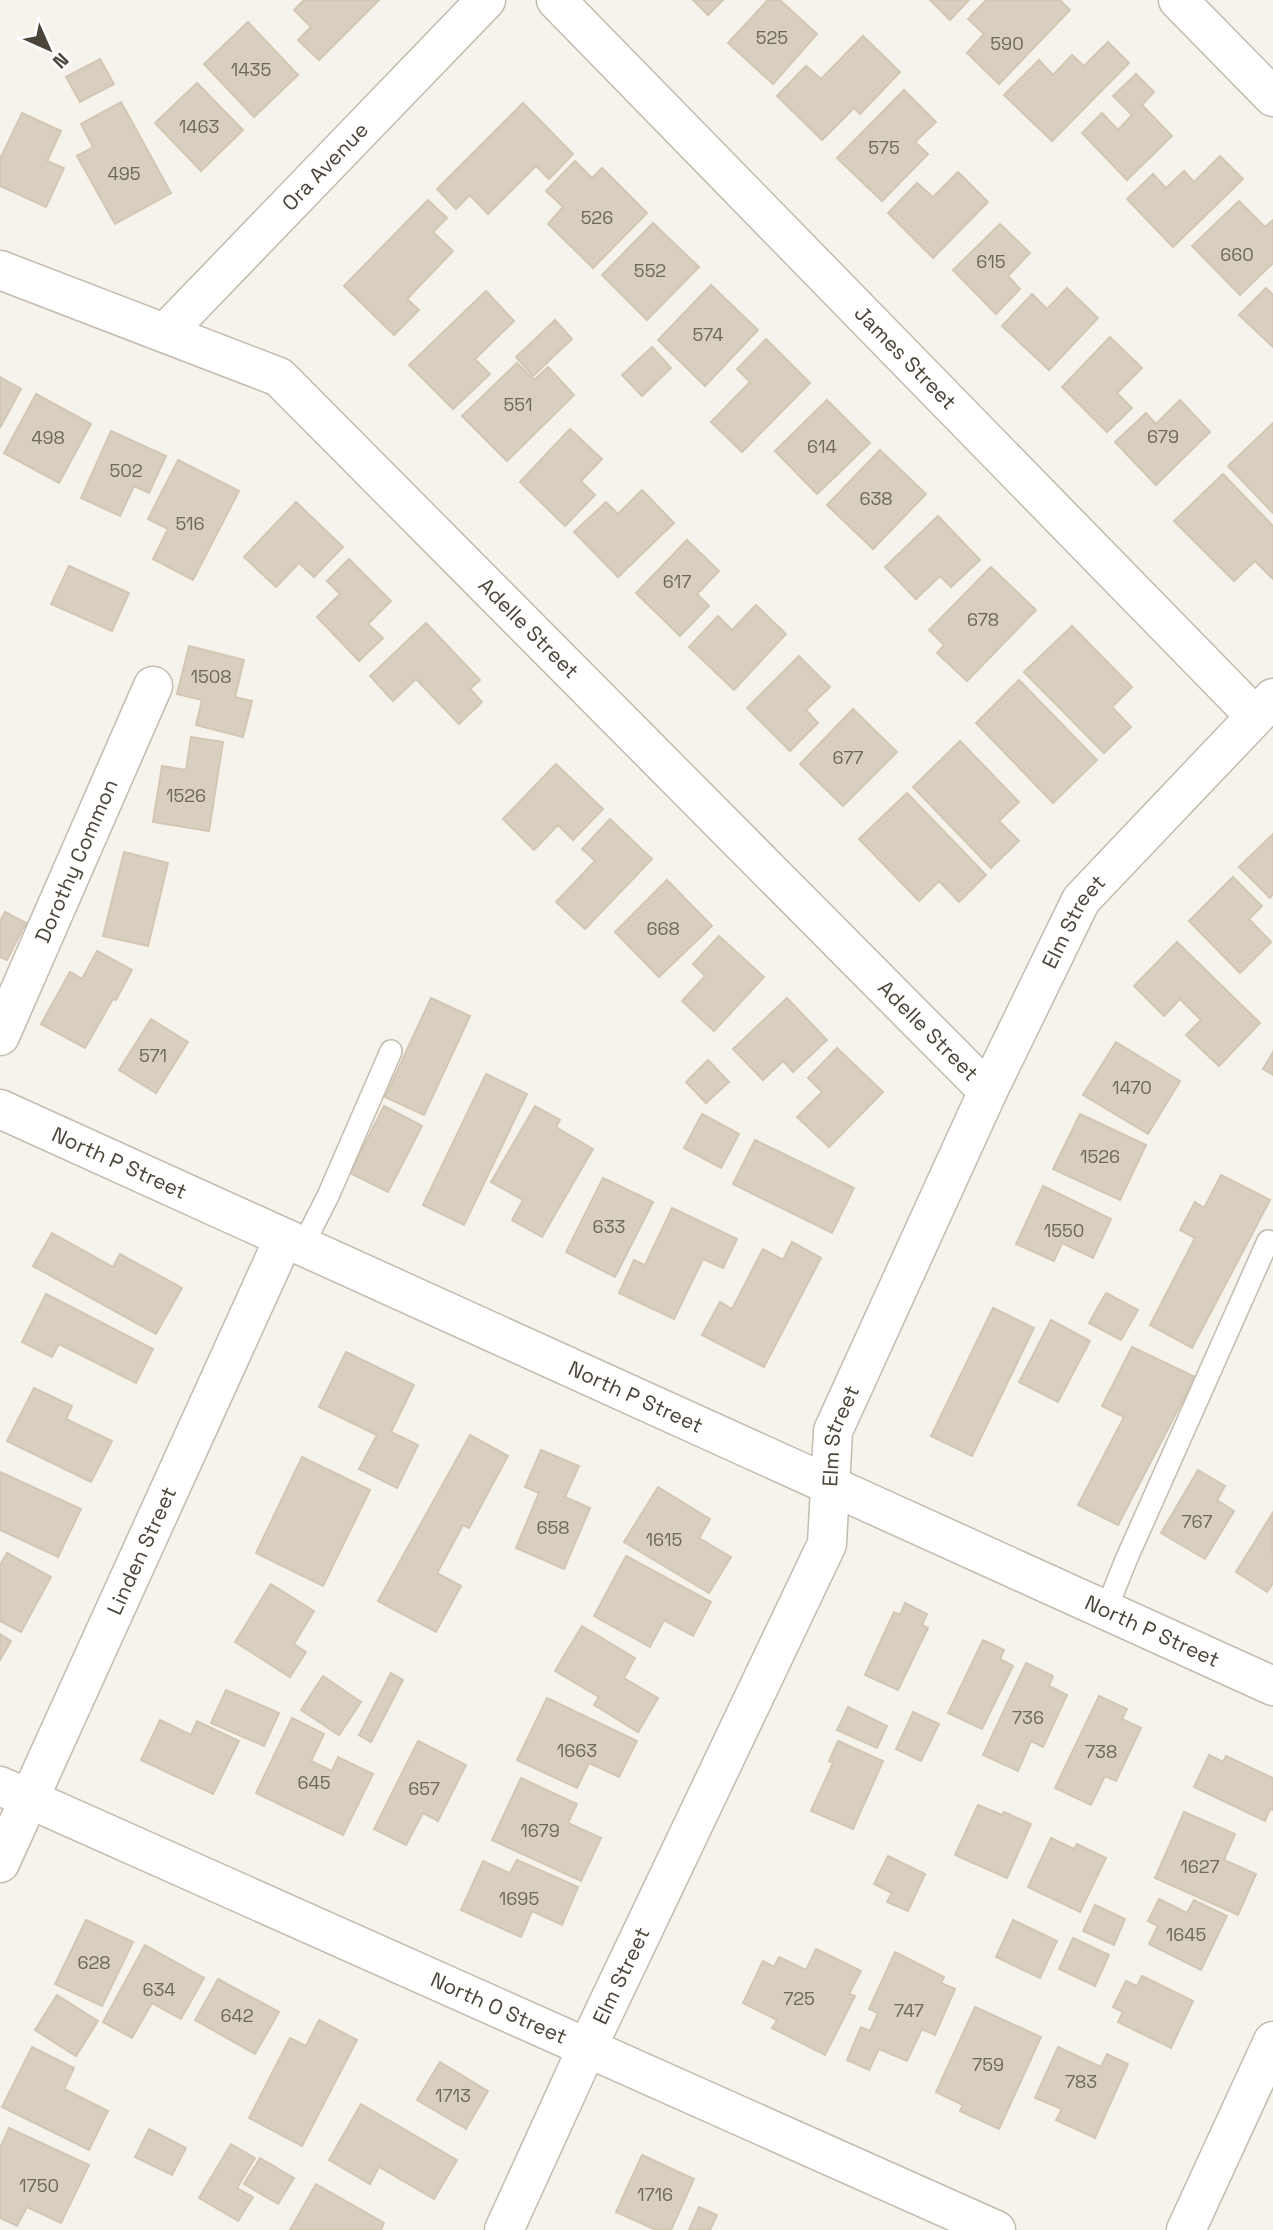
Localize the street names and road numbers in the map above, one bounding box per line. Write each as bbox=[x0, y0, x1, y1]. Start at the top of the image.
street label: Ora Avenue bbox=[276, 116, 374, 216]
street label: James Street bbox=[849, 300, 963, 415]
street label: Adelle Street bbox=[473, 572, 585, 684]
street label: Dorothy Common bbox=[28, 775, 124, 947]
street label: Elm Street bbox=[1036, 869, 1111, 973]
street label: Adelle Street bbox=[873, 974, 984, 1087]
street label: North P Street bbox=[48, 1120, 191, 1205]
street label: North P Street bbox=[564, 1354, 708, 1439]
street label: Elm Street bbox=[816, 1381, 865, 1487]
street label: Linden Street bbox=[101, 1482, 182, 1619]
street label: North P Street bbox=[1081, 1589, 1224, 1673]
street label: Elm Street bbox=[586, 1923, 656, 2029]
street label: North O Street bbox=[426, 1966, 571, 2050]

